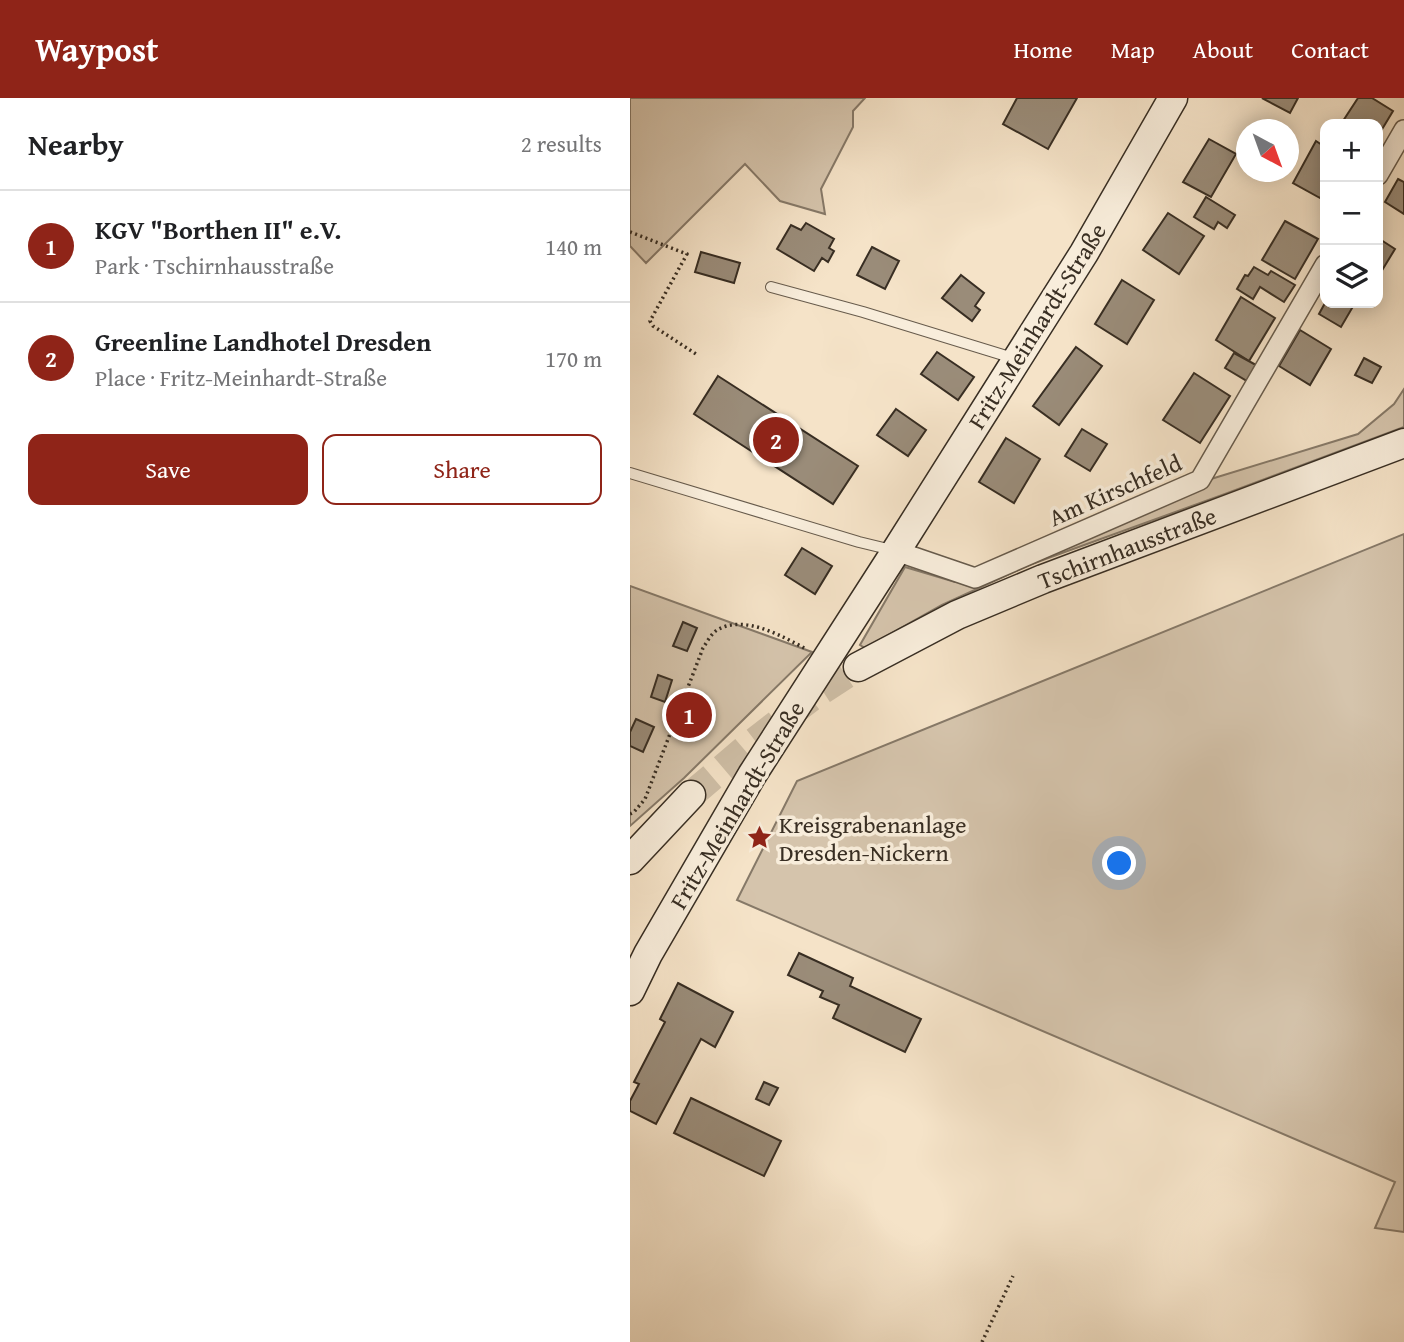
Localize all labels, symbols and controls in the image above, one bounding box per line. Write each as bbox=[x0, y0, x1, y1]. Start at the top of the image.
text: Waypost bbox=[35, 25, 159, 73]
text: Home bbox=[1014, 32, 1073, 67]
text: Map bbox=[1111, 32, 1155, 67]
text: About bbox=[1193, 32, 1253, 67]
text: Contact bbox=[1291, 32, 1369, 67]
north arrow bbox=[1236, 119, 1299, 182]
map controls bbox=[1320, 119, 1383, 308]
button: + bbox=[1320, 119, 1383, 182]
text: Nearby bbox=[28, 122, 124, 166]
text: 2 results bbox=[521, 127, 602, 160]
button: − bbox=[1320, 182, 1383, 245]
text: KGV "Borthen II" e.V. bbox=[95, 210, 341, 249]
street label: Fritz-Meinhardt-Straße bbox=[959, 216, 1115, 436]
text: 1 bbox=[45, 230, 57, 263]
text: 140 m bbox=[545, 230, 602, 263]
button: layers bbox=[1320, 245, 1383, 308]
text: Park · Tschirnhausstraße bbox=[95, 249, 334, 282]
text: Greenline Landhotel Dresden bbox=[95, 322, 431, 361]
text: 2 bbox=[45, 342, 57, 375]
text: 170 m bbox=[545, 342, 602, 375]
text: Place · Fritz-Meinhardt-Straße bbox=[95, 361, 387, 394]
pin: 2 bbox=[753, 414, 799, 466]
button: Save bbox=[28, 434, 308, 505]
button: Share bbox=[322, 434, 602, 505]
street label: Am Kirschfeld bbox=[1043, 445, 1187, 535]
street label: Tschirnhausstraße bbox=[1033, 498, 1221, 598]
pin: 1 bbox=[666, 689, 712, 741]
street label: Fritz-Meinhardt-Straße bbox=[661, 694, 813, 916]
place label: Kreisgrabenanlage Dresden-Nickern bbox=[779, 807, 966, 870]
place icon: Kreisgrabenanlage Dresden-Nickern bbox=[745, 824, 773, 852]
your location bbox=[1102, 846, 1136, 880]

